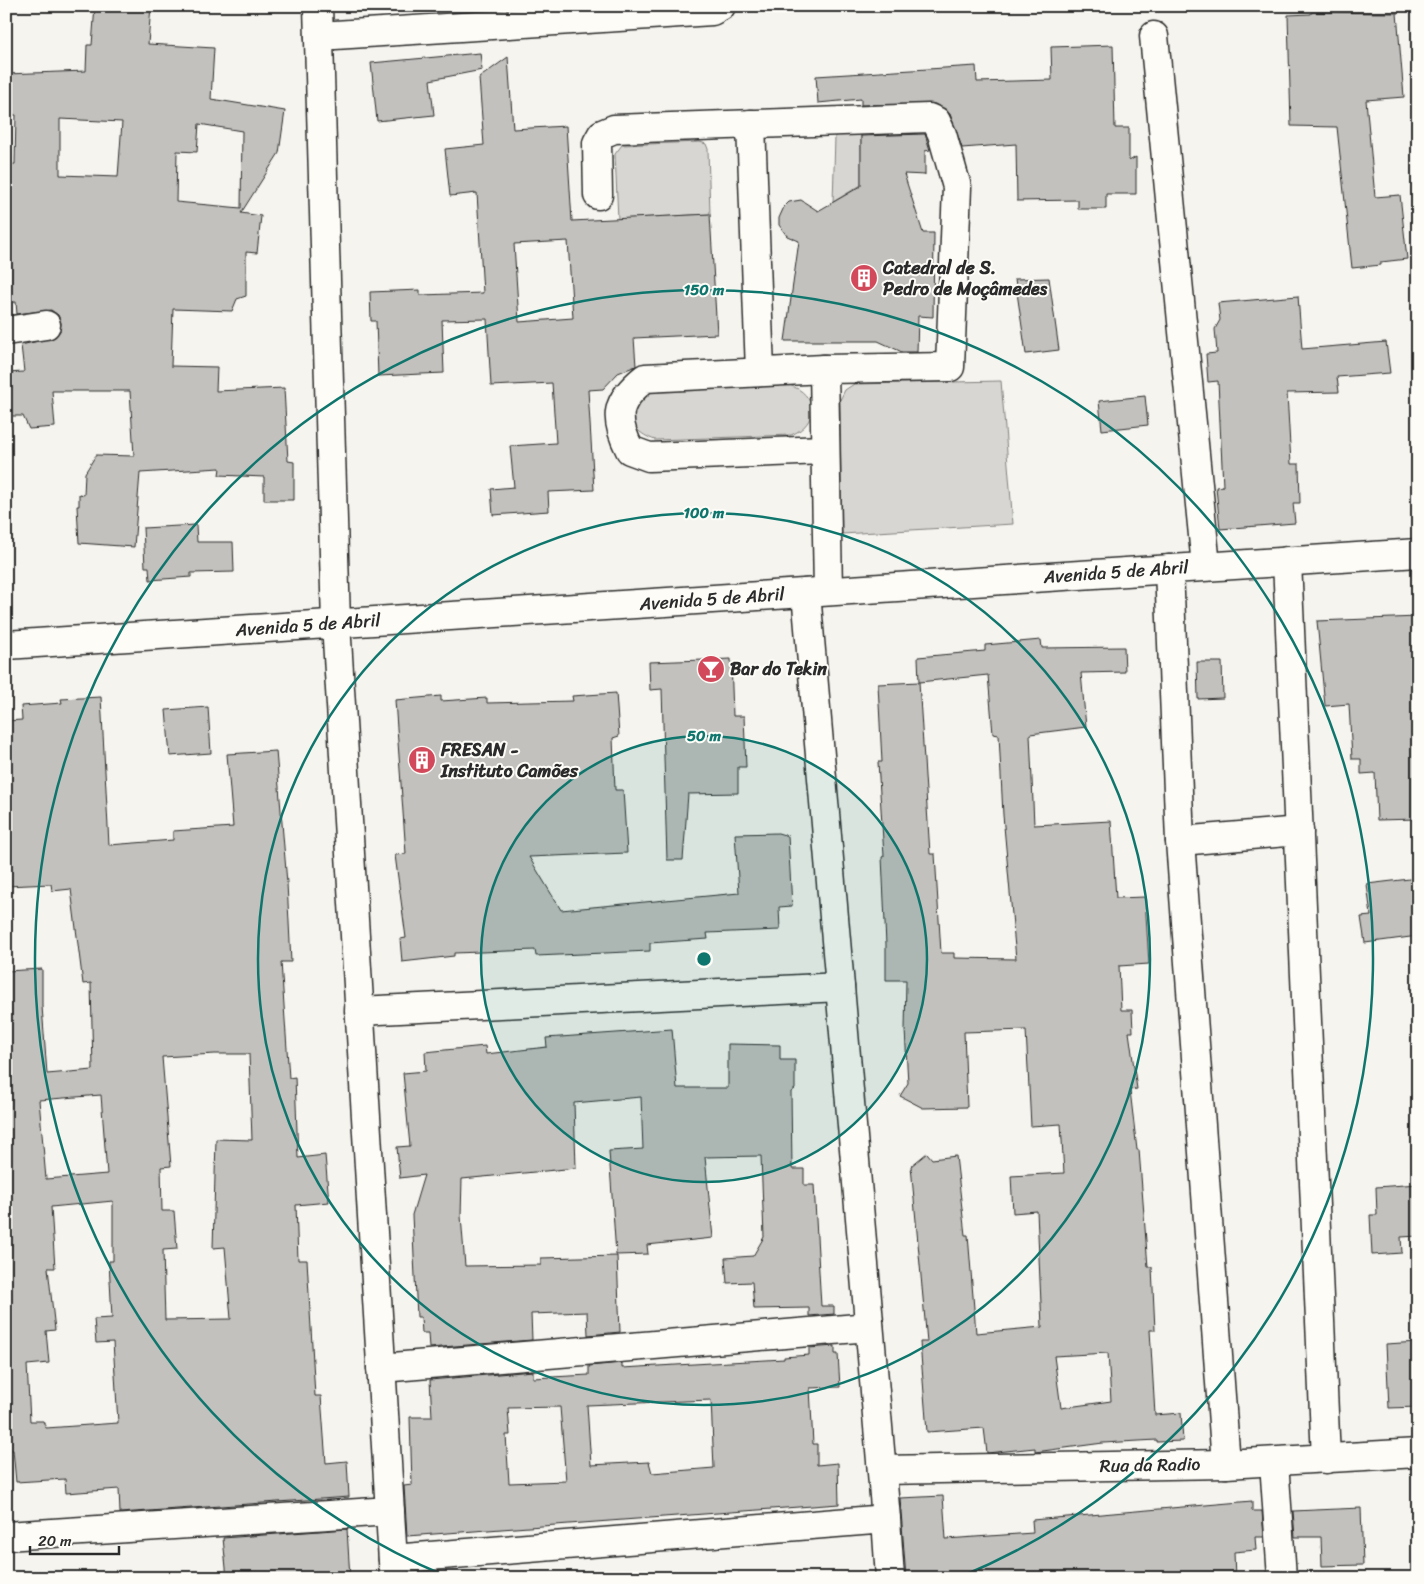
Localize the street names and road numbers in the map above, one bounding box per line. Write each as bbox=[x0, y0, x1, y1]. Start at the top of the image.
street label: Avenida 5 de Abril bbox=[1041, 551, 1190, 593]
street label: Avenida 5 de Abril bbox=[637, 578, 786, 620]
street label: Avenida 5 de Abril bbox=[233, 604, 382, 646]
street label: Rua da Radio bbox=[1099, 1448, 1201, 1482]

